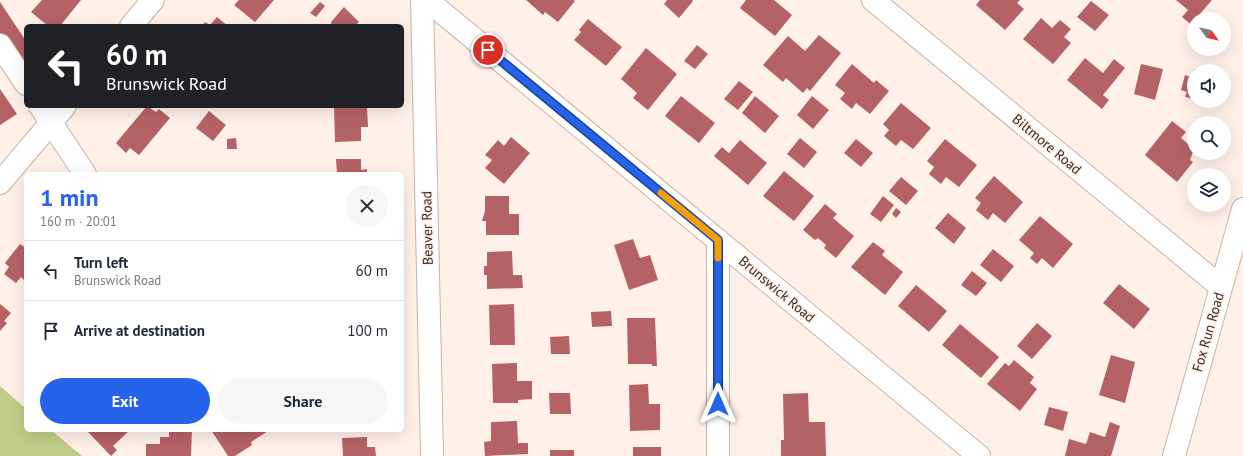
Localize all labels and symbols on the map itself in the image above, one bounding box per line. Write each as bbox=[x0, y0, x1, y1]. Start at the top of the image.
north arrow bbox=[1187, 12, 1231, 56]
pin bbox=[471, 33, 505, 67]
street label: Biltmore Road bbox=[1009, 110, 1085, 178]
street label: Beaver Road bbox=[417, 191, 437, 265]
street label: Brunswick Road bbox=[735, 252, 819, 326]
street label: Fox Run Road bbox=[1188, 290, 1228, 374]
position arrow bbox=[697, 383, 739, 425]

